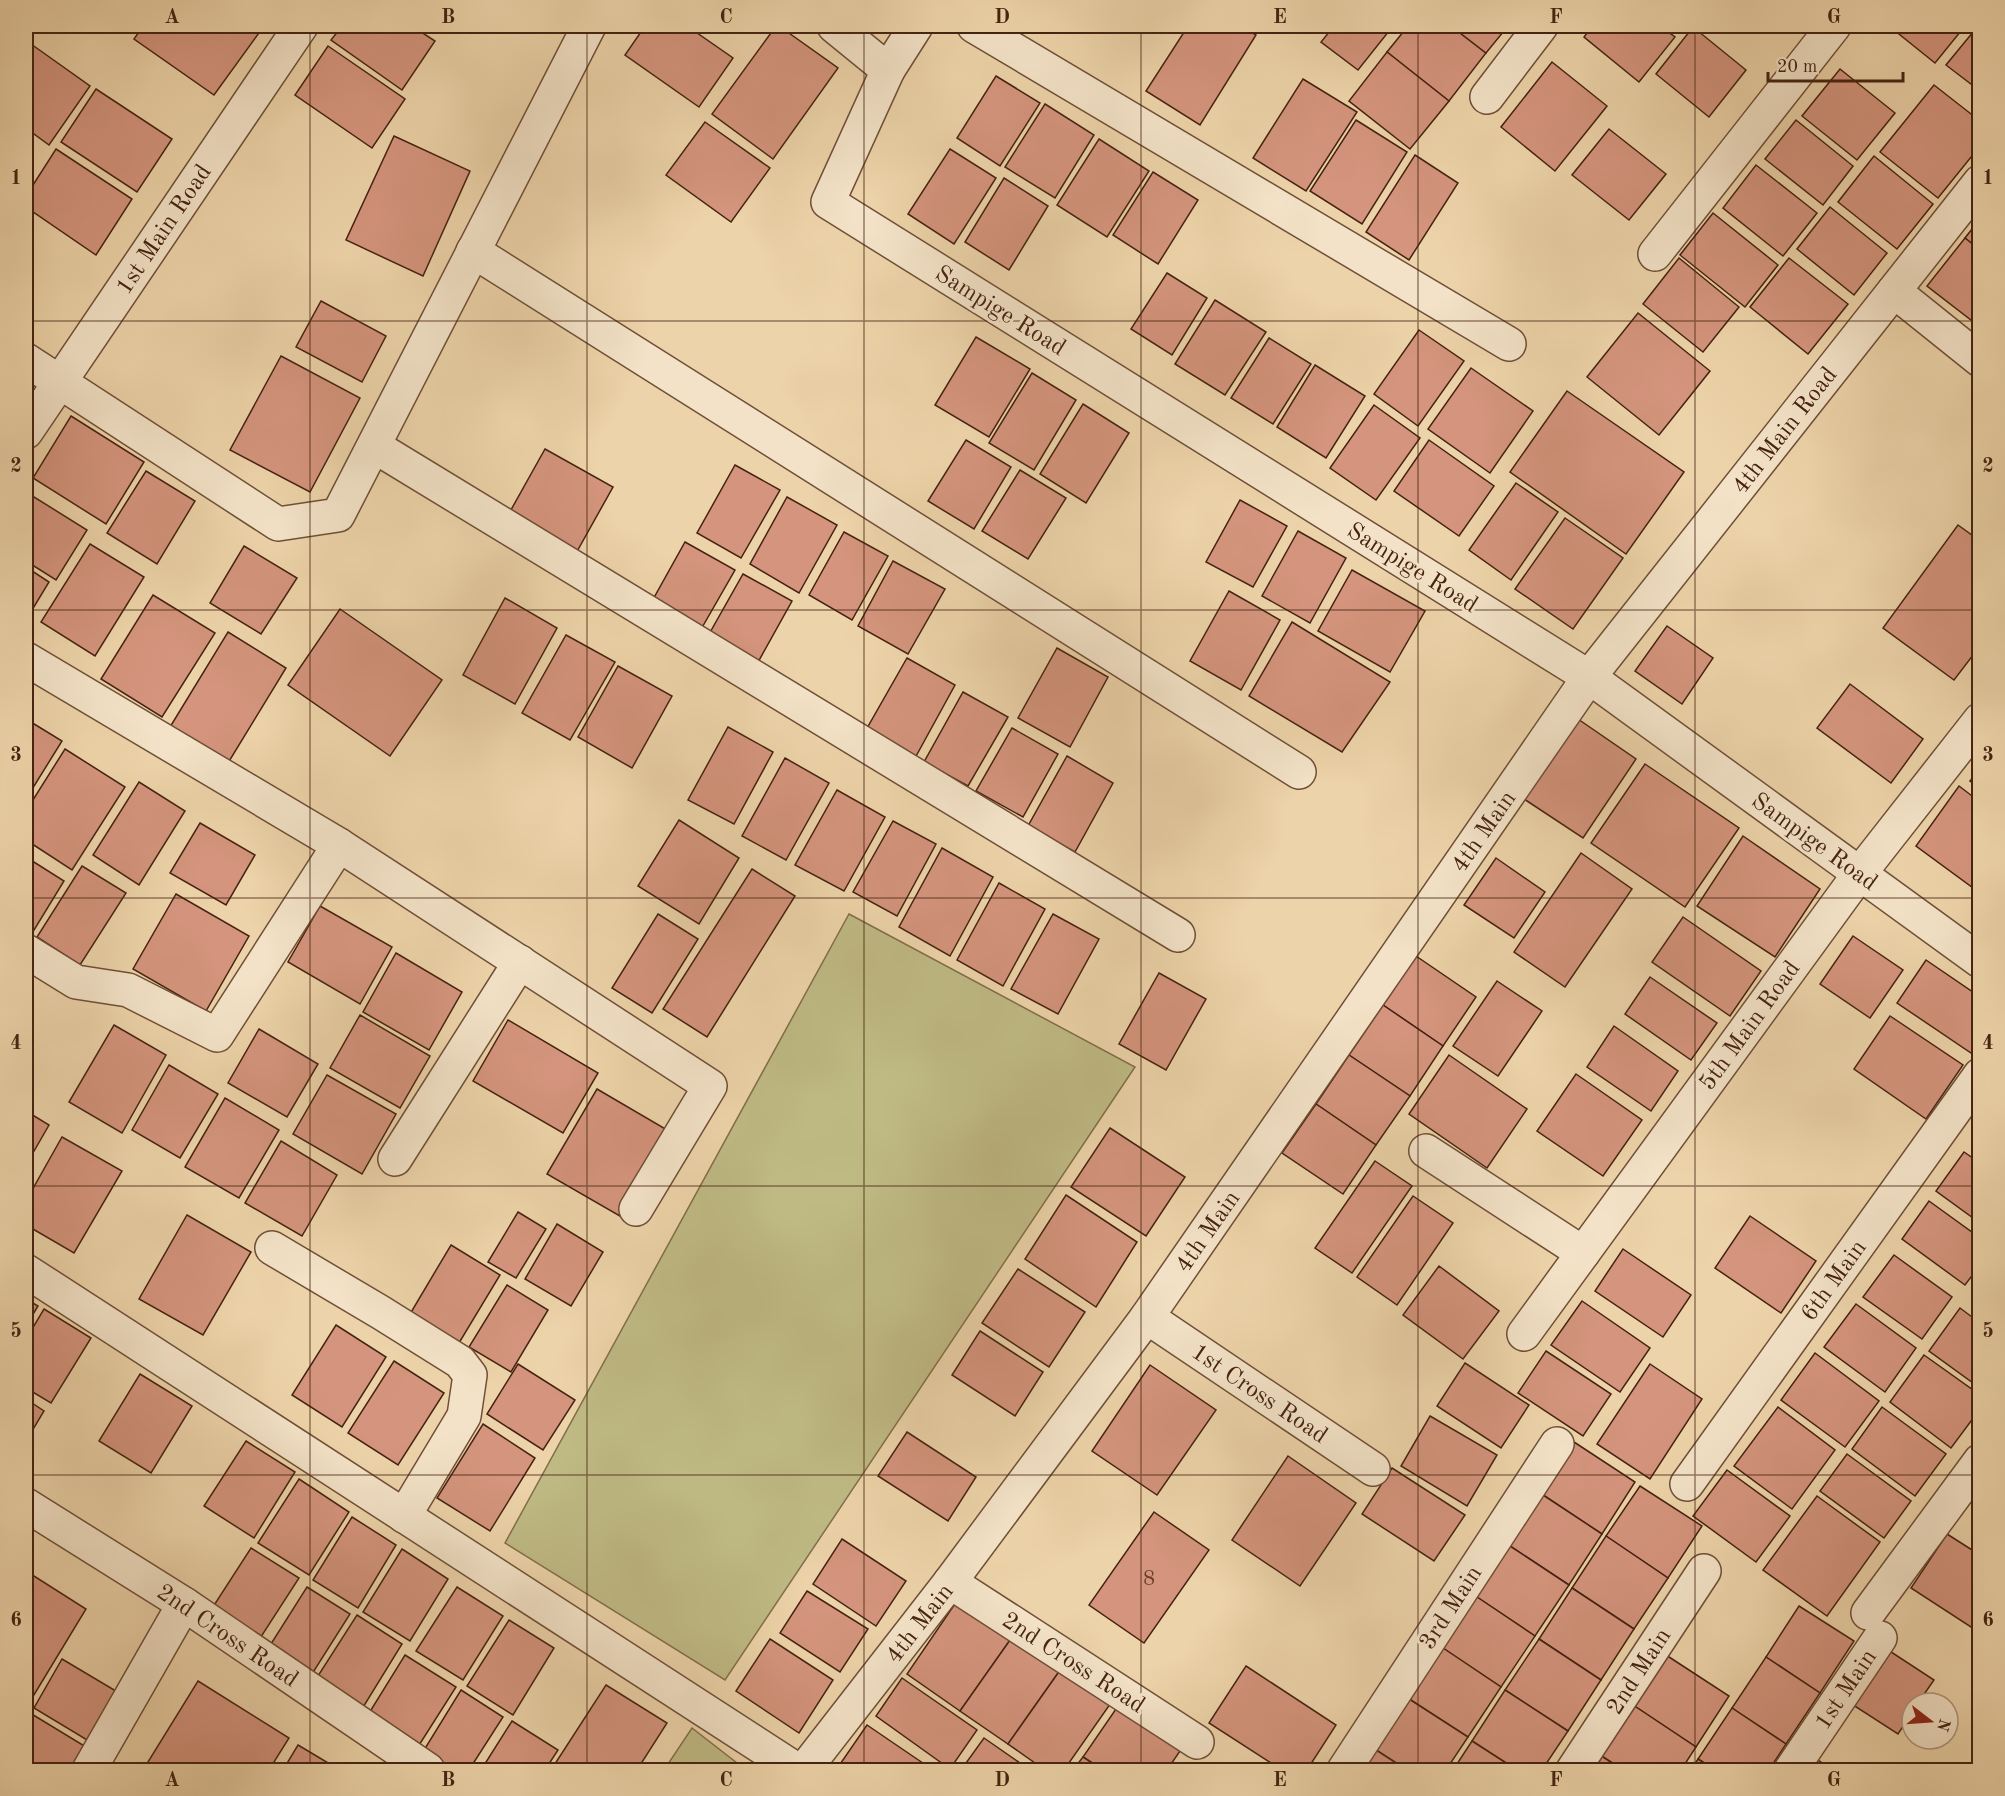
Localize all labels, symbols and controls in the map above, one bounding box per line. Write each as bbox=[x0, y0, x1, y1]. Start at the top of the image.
text: A bbox=[164, 8, 180, 28]
text: B bbox=[441, 8, 455, 28]
text: C bbox=[719, 8, 733, 28]
text: D bbox=[994, 8, 1010, 28]
text: E bbox=[1273, 8, 1287, 28]
text: F bbox=[1549, 8, 1563, 28]
text: G bbox=[1827, 8, 1841, 28]
scale bar bbox=[1768, 45, 1903, 83]
text: 20 m bbox=[1777, 58, 1817, 76]
street label: 1st Main Road bbox=[112, 161, 217, 299]
text: 1 bbox=[10, 169, 22, 189]
text: 1 bbox=[1982, 169, 1994, 189]
street label: Sampige Road bbox=[930, 262, 1069, 361]
street label: 4th Main Road bbox=[1729, 363, 1842, 499]
text: 2 bbox=[10, 457, 22, 477]
text: 2 bbox=[1982, 457, 1994, 477]
street label: Sampige Road bbox=[1342, 519, 1481, 618]
text: 3 bbox=[10, 746, 22, 766]
text: 3 bbox=[1982, 746, 1994, 766]
street label: 4th Main bbox=[1448, 787, 1521, 877]
street label: Sampige Road bbox=[1747, 789, 1881, 896]
street label: 5th Main Road bbox=[1696, 957, 1805, 1095]
text: 4 bbox=[10, 1034, 22, 1054]
text: 4 bbox=[1982, 1034, 1994, 1054]
street label: 4th Main bbox=[1172, 1187, 1245, 1277]
street label: 6th Main bbox=[1797, 1236, 1872, 1326]
text: 5 bbox=[10, 1321, 22, 1342]
text: 5 bbox=[1982, 1321, 1994, 1342]
street label: 1st Cross Road bbox=[1187, 1340, 1331, 1449]
street label: 3rd Main bbox=[1416, 1562, 1487, 1654]
house number: 8 bbox=[1143, 1569, 1155, 1590]
street label: 4th Main bbox=[882, 1580, 959, 1668]
street label: 2nd Cross Road bbox=[152, 1581, 302, 1693]
street label: 2nd Cross Road bbox=[997, 1609, 1149, 1719]
text: 6 bbox=[10, 1611, 22, 1631]
text: 6 bbox=[1982, 1611, 1994, 1631]
street label: 2nd Main bbox=[1603, 1625, 1676, 1720]
street label: 1st Main bbox=[1811, 1646, 1882, 1734]
north arrow bbox=[1900, 1691, 1960, 1751]
text: N bbox=[1933, 1717, 1952, 1734]
text: A bbox=[164, 1771, 180, 1791]
text: B bbox=[441, 1771, 455, 1791]
text: C bbox=[719, 1771, 733, 1791]
text: D bbox=[994, 1771, 1010, 1791]
text: E bbox=[1273, 1771, 1287, 1791]
text: F bbox=[1549, 1771, 1563, 1791]
text: G bbox=[1827, 1771, 1841, 1791]

